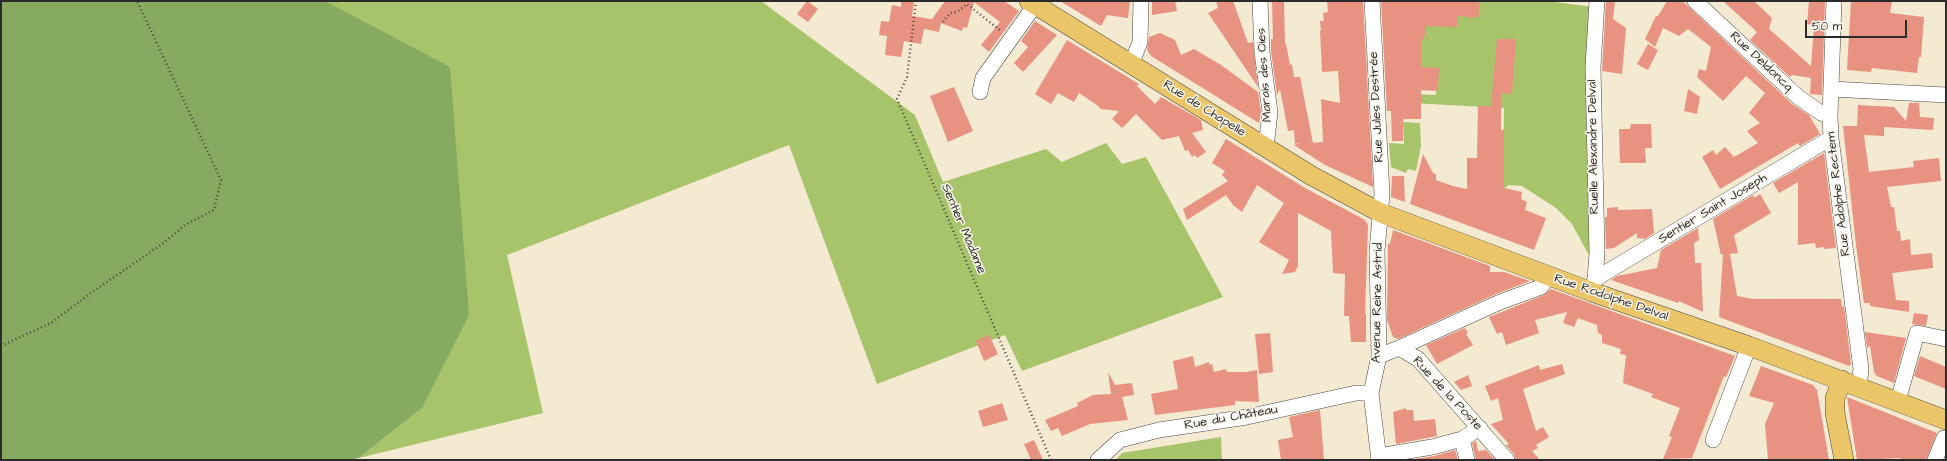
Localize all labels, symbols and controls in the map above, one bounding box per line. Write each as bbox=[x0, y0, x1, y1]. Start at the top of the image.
scale bar bbox=[1807, 12, 1909, 38]
text: 50 m bbox=[1812, 18, 1842, 35]
street label: Marais des Oies bbox=[1254, 27, 1276, 123]
street label: Rue Deldoncq bbox=[1726, 29, 1796, 95]
street label: Rue Jules Destrée bbox=[1366, 51, 1388, 163]
street label: Rue de Chapelle bbox=[1160, 77, 1248, 141]
street label: Ruelle Alexandre Delval bbox=[1585, 79, 1603, 215]
street label: Rue Adolphe Rectem bbox=[1824, 131, 1854, 257]
street label: Sentier Saint Joseph bbox=[1656, 170, 1770, 248]
street label: Sentier Madame bbox=[937, 182, 989, 276]
street label: Avenue Reine Astrid bbox=[1369, 243, 1387, 363]
street label: Rue Rodolphe Delval bbox=[1552, 271, 1670, 325]
street label: Rue de la Poste bbox=[1409, 354, 1485, 434]
street label: Rue du Château bbox=[1183, 402, 1279, 434]

